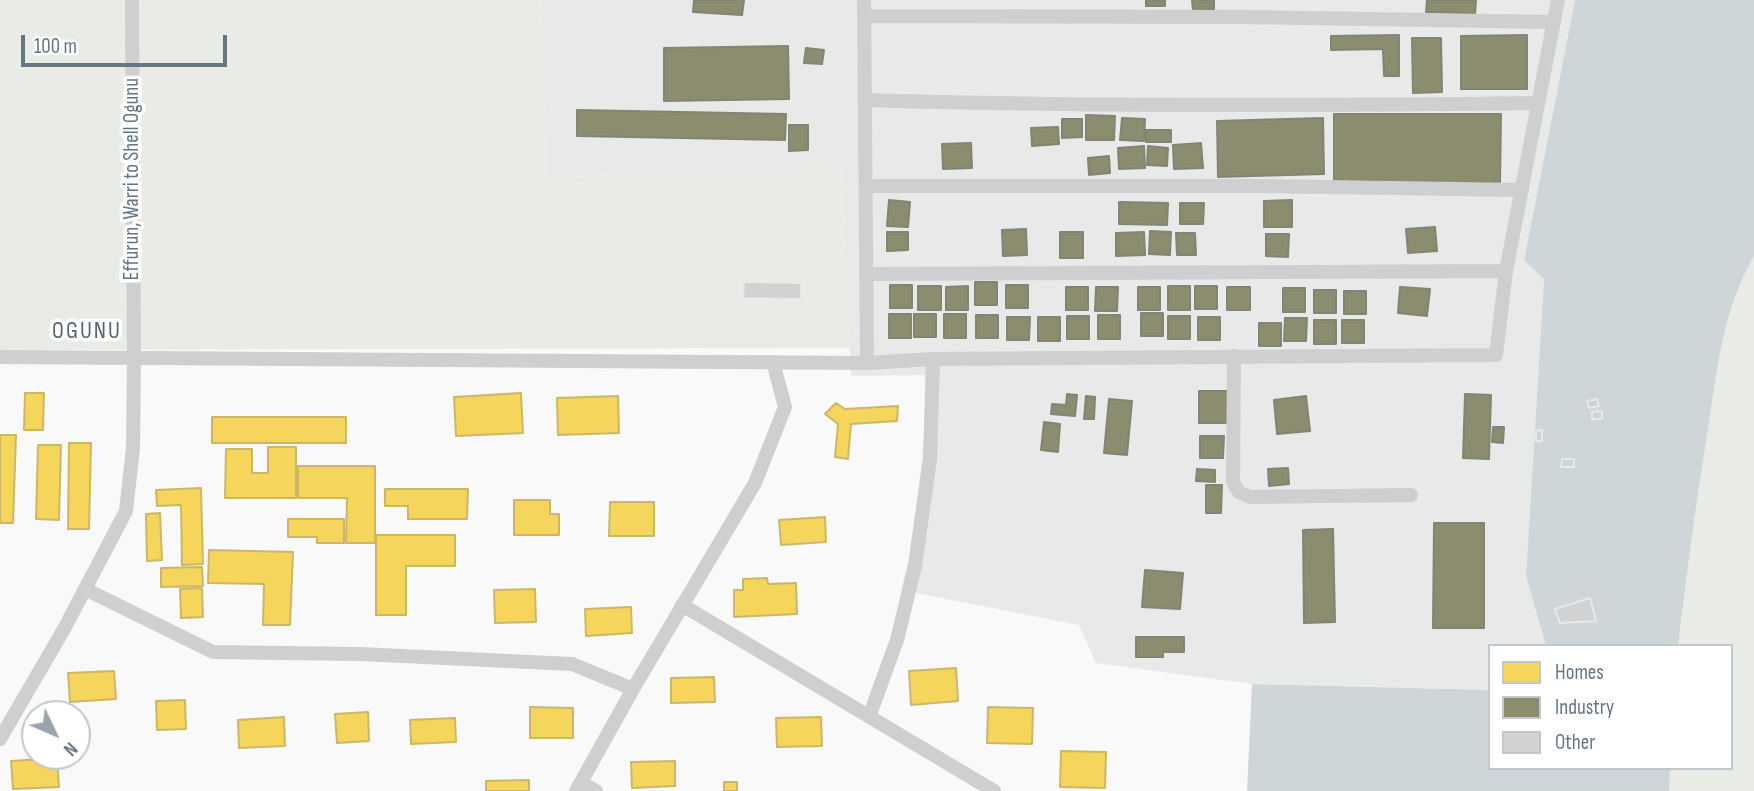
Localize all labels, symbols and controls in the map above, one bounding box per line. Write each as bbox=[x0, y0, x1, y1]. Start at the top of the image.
scale bar bbox=[24, 21, 231, 65]
text: 100 m bbox=[34, 34, 77, 59]
street label: Effurun, Warri to Shell Ogunu bbox=[120, 78, 146, 280]
district label: OGUNU bbox=[53, 318, 121, 346]
legend bbox=[1488, 644, 1733, 770]
text: Homes bbox=[1555, 660, 1604, 685]
text: Industry bbox=[1555, 695, 1614, 720]
north arrow bbox=[21, 700, 91, 770]
text: Other bbox=[1555, 730, 1595, 755]
text: N bbox=[58, 737, 82, 760]

